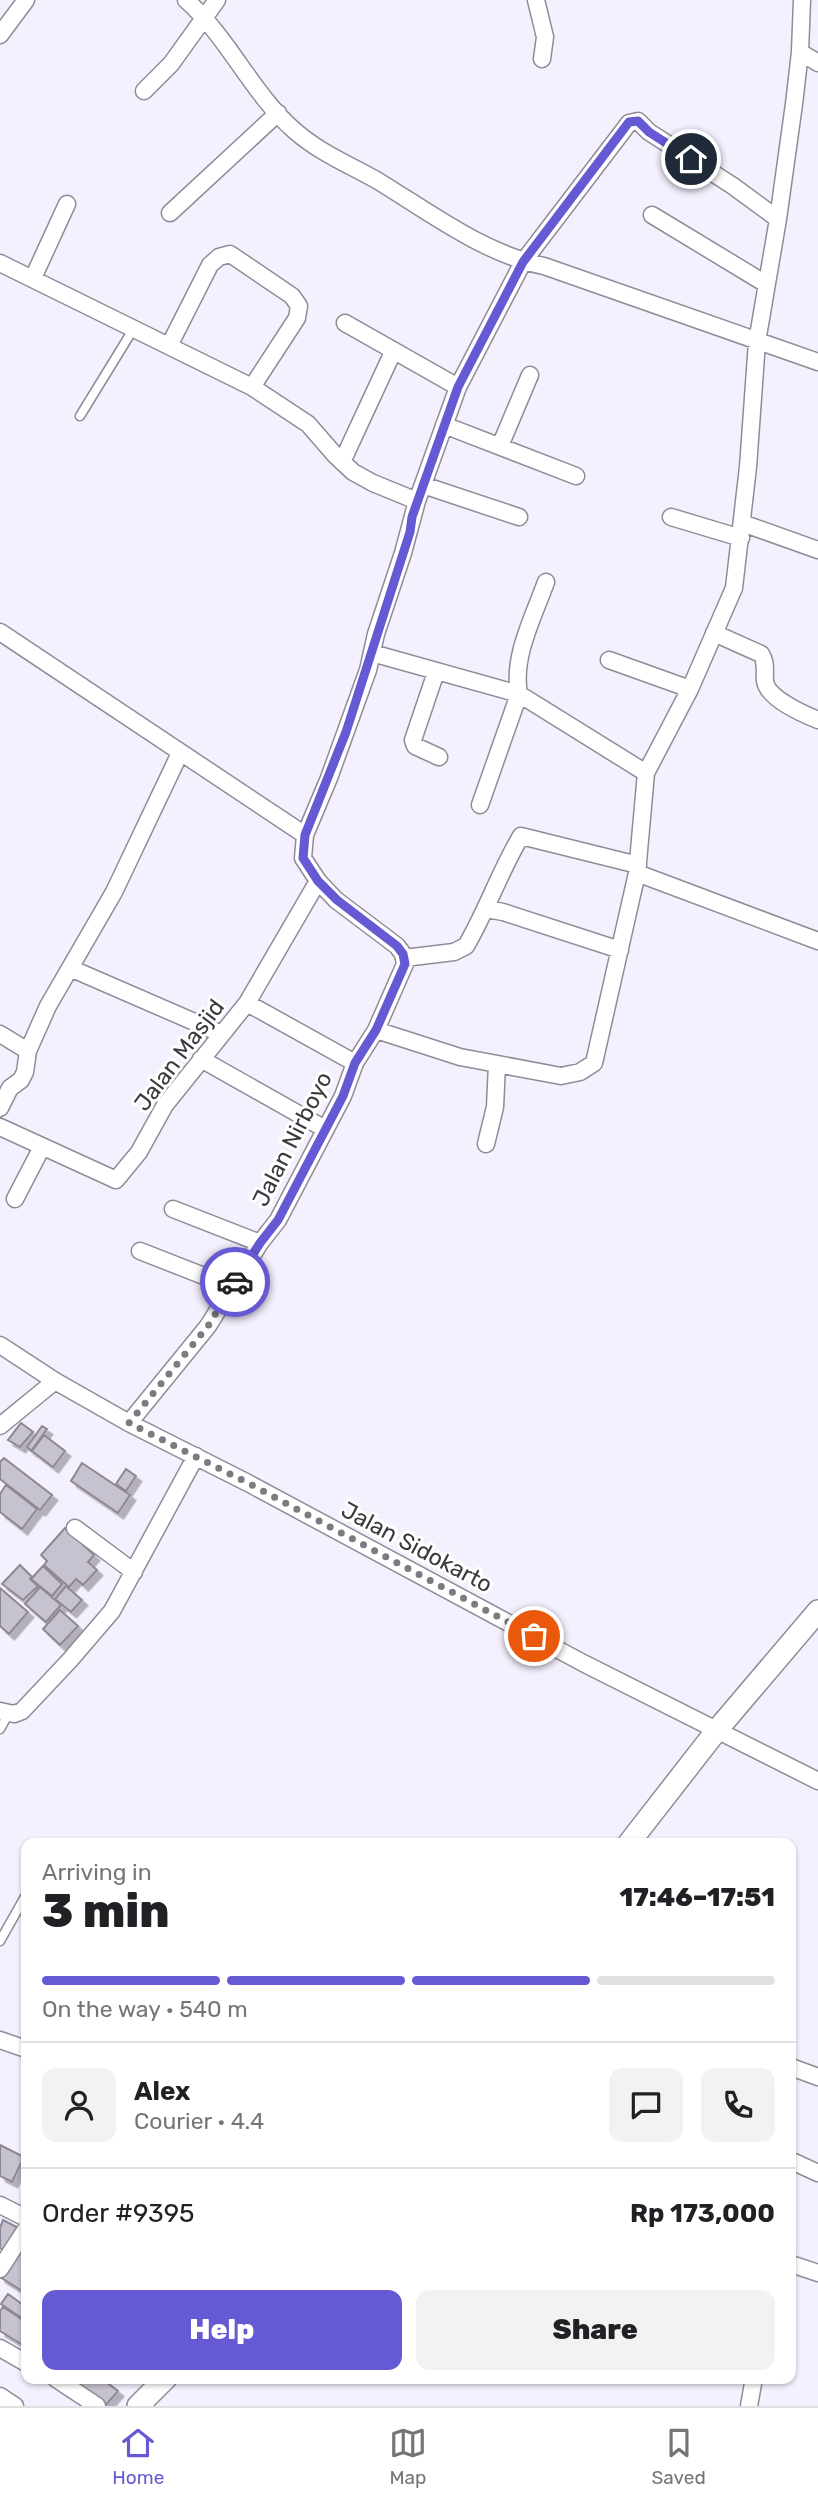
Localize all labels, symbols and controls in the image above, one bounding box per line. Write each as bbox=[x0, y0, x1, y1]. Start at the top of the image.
pin bbox=[661, 129, 721, 189]
icon: home bbox=[672, 140, 710, 178]
street label: Jalan Masjid bbox=[128, 994, 230, 1116]
street label: Jalan Nirboyo bbox=[246, 1067, 338, 1211]
courier bbox=[200, 1247, 270, 1317]
icon: car bbox=[216, 1263, 254, 1301]
street label: Jalan Sidokarto bbox=[337, 1495, 497, 1599]
pin bbox=[504, 1606, 564, 1666]
icon: bag bbox=[515, 1617, 553, 1655]
text: Arriving in bbox=[42, 1858, 152, 1886]
text: 17:46–17:51 bbox=[620, 1882, 775, 1913]
text: 3 min bbox=[42, 1884, 170, 1939]
text: On the way · 540 m bbox=[42, 1995, 248, 2023]
button: person bbox=[42, 2068, 116, 2142]
button: chat bbox=[609, 2068, 683, 2142]
button: phone bbox=[701, 2068, 775, 2142]
text: Alex bbox=[134, 2076, 190, 2107]
text: Courier · 4.4 bbox=[134, 2107, 264, 2135]
text: Order #9395 bbox=[42, 2198, 195, 2229]
text: Rp 173,000 bbox=[630, 2198, 775, 2229]
button: Help bbox=[42, 2290, 402, 2370]
button: Share bbox=[416, 2290, 775, 2370]
tab: Home bbox=[112, 2424, 164, 2489]
tab: Map bbox=[389, 2424, 427, 2489]
tab: Saved bbox=[651, 2424, 706, 2489]

